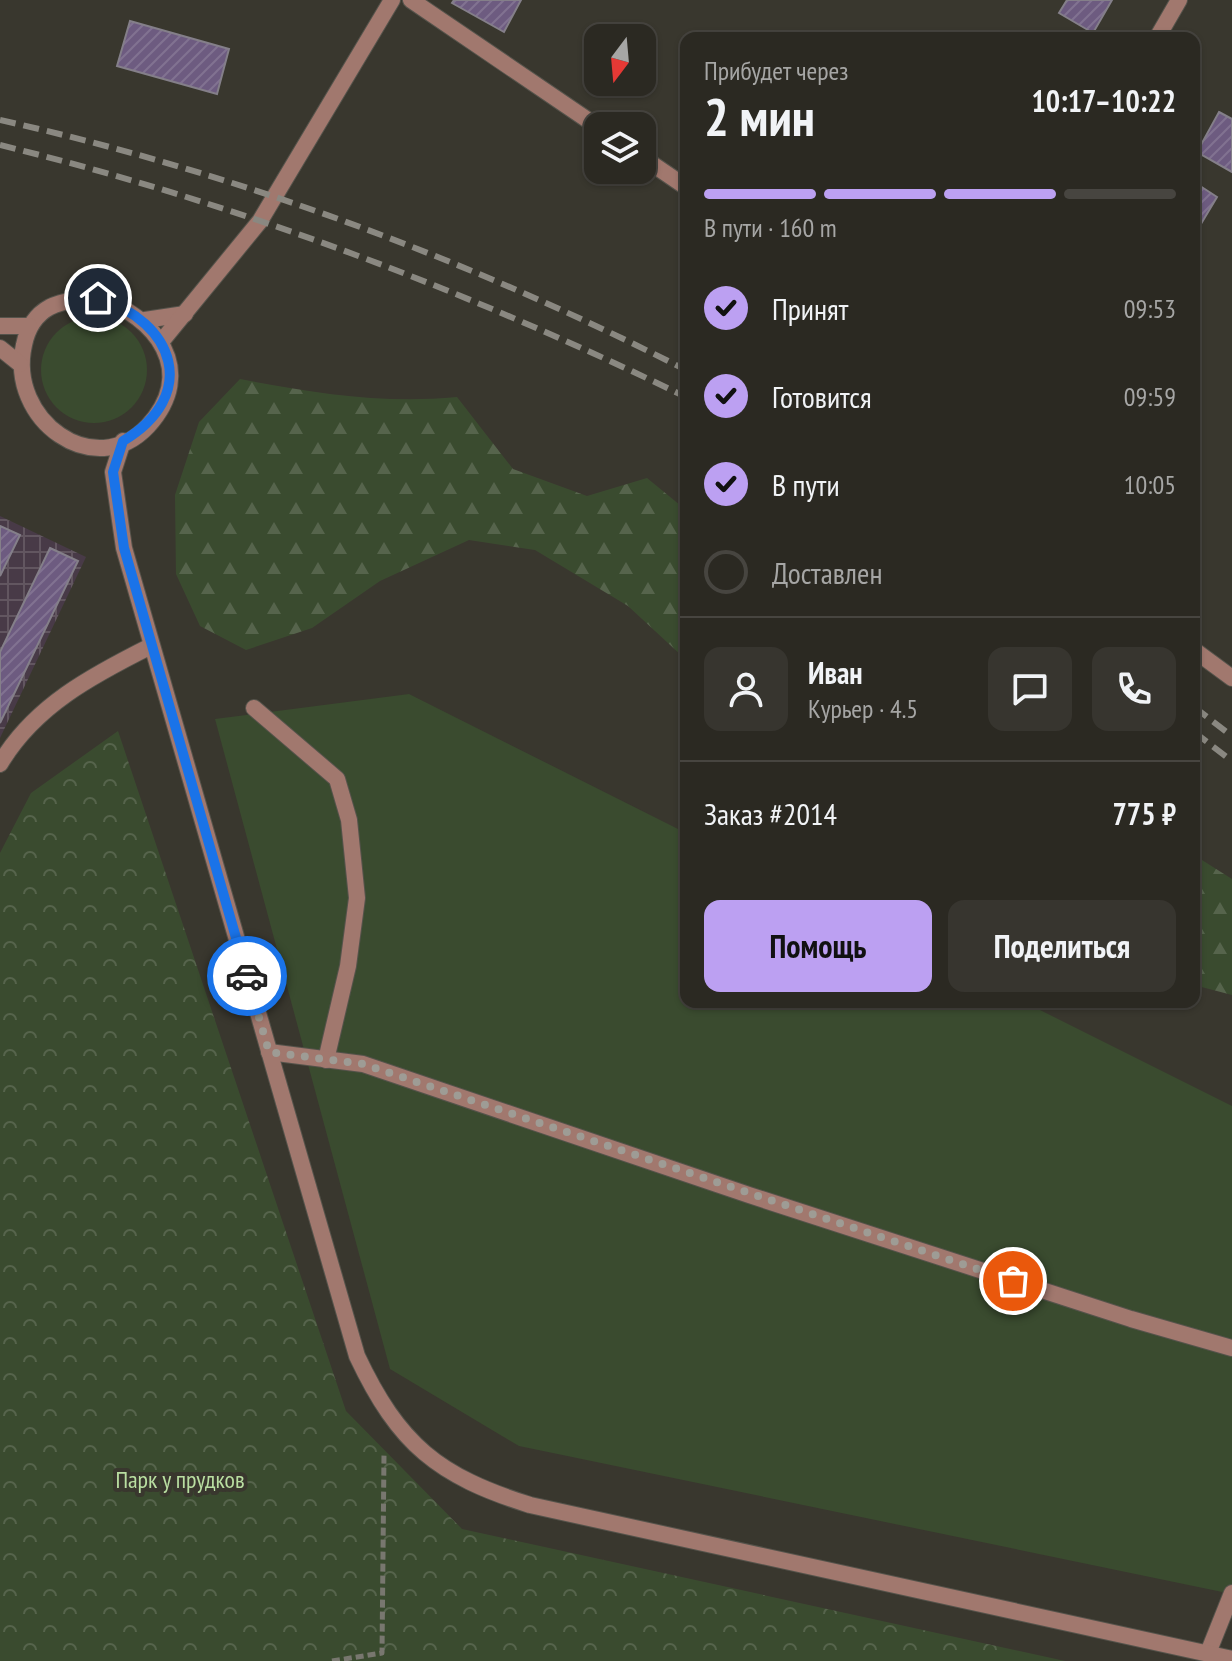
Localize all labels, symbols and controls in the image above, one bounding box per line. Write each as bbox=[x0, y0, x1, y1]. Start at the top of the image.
north arrow bbox=[584, 24, 656, 96]
map controls bbox=[584, 24, 656, 184]
text: Прибудет через bbox=[704, 54, 848, 87]
text: 10:17–10:22 bbox=[1032, 81, 1176, 120]
text: 2 мин bbox=[704, 83, 815, 150]
button: layers bbox=[584, 112, 656, 184]
text: В пути · 160 m bbox=[704, 211, 837, 244]
pin bbox=[64, 264, 132, 332]
icon: home bbox=[76, 276, 120, 320]
icon: check bbox=[704, 286, 748, 330]
text: Принят bbox=[772, 289, 848, 328]
text: 09:53 bbox=[1124, 292, 1176, 325]
icon: check bbox=[704, 374, 748, 418]
text: Готовится bbox=[772, 377, 872, 416]
text: 09:59 bbox=[1124, 380, 1176, 413]
icon: check bbox=[704, 462, 748, 506]
text: В пути bbox=[772, 465, 840, 504]
text: 10:05 bbox=[1124, 468, 1176, 501]
text: Доставлен bbox=[772, 553, 882, 592]
button: person bbox=[704, 647, 788, 731]
button: chat bbox=[988, 647, 1072, 731]
button: phone bbox=[1092, 647, 1176, 731]
text: Иван bbox=[808, 653, 863, 692]
text: Курьер · 4.5 bbox=[808, 692, 918, 725]
text: Заказ #2014 bbox=[704, 794, 837, 833]
text: 775 ₽ bbox=[1112, 794, 1176, 833]
button: Помощь bbox=[704, 900, 932, 992]
button: Поделиться bbox=[948, 900, 1176, 992]
courier bbox=[207, 936, 287, 1016]
icon: car bbox=[225, 954, 269, 998]
pin bbox=[979, 1247, 1047, 1315]
icon: bag bbox=[991, 1259, 1035, 1303]
park label: Парк у прудков bbox=[115, 1464, 245, 1495]

